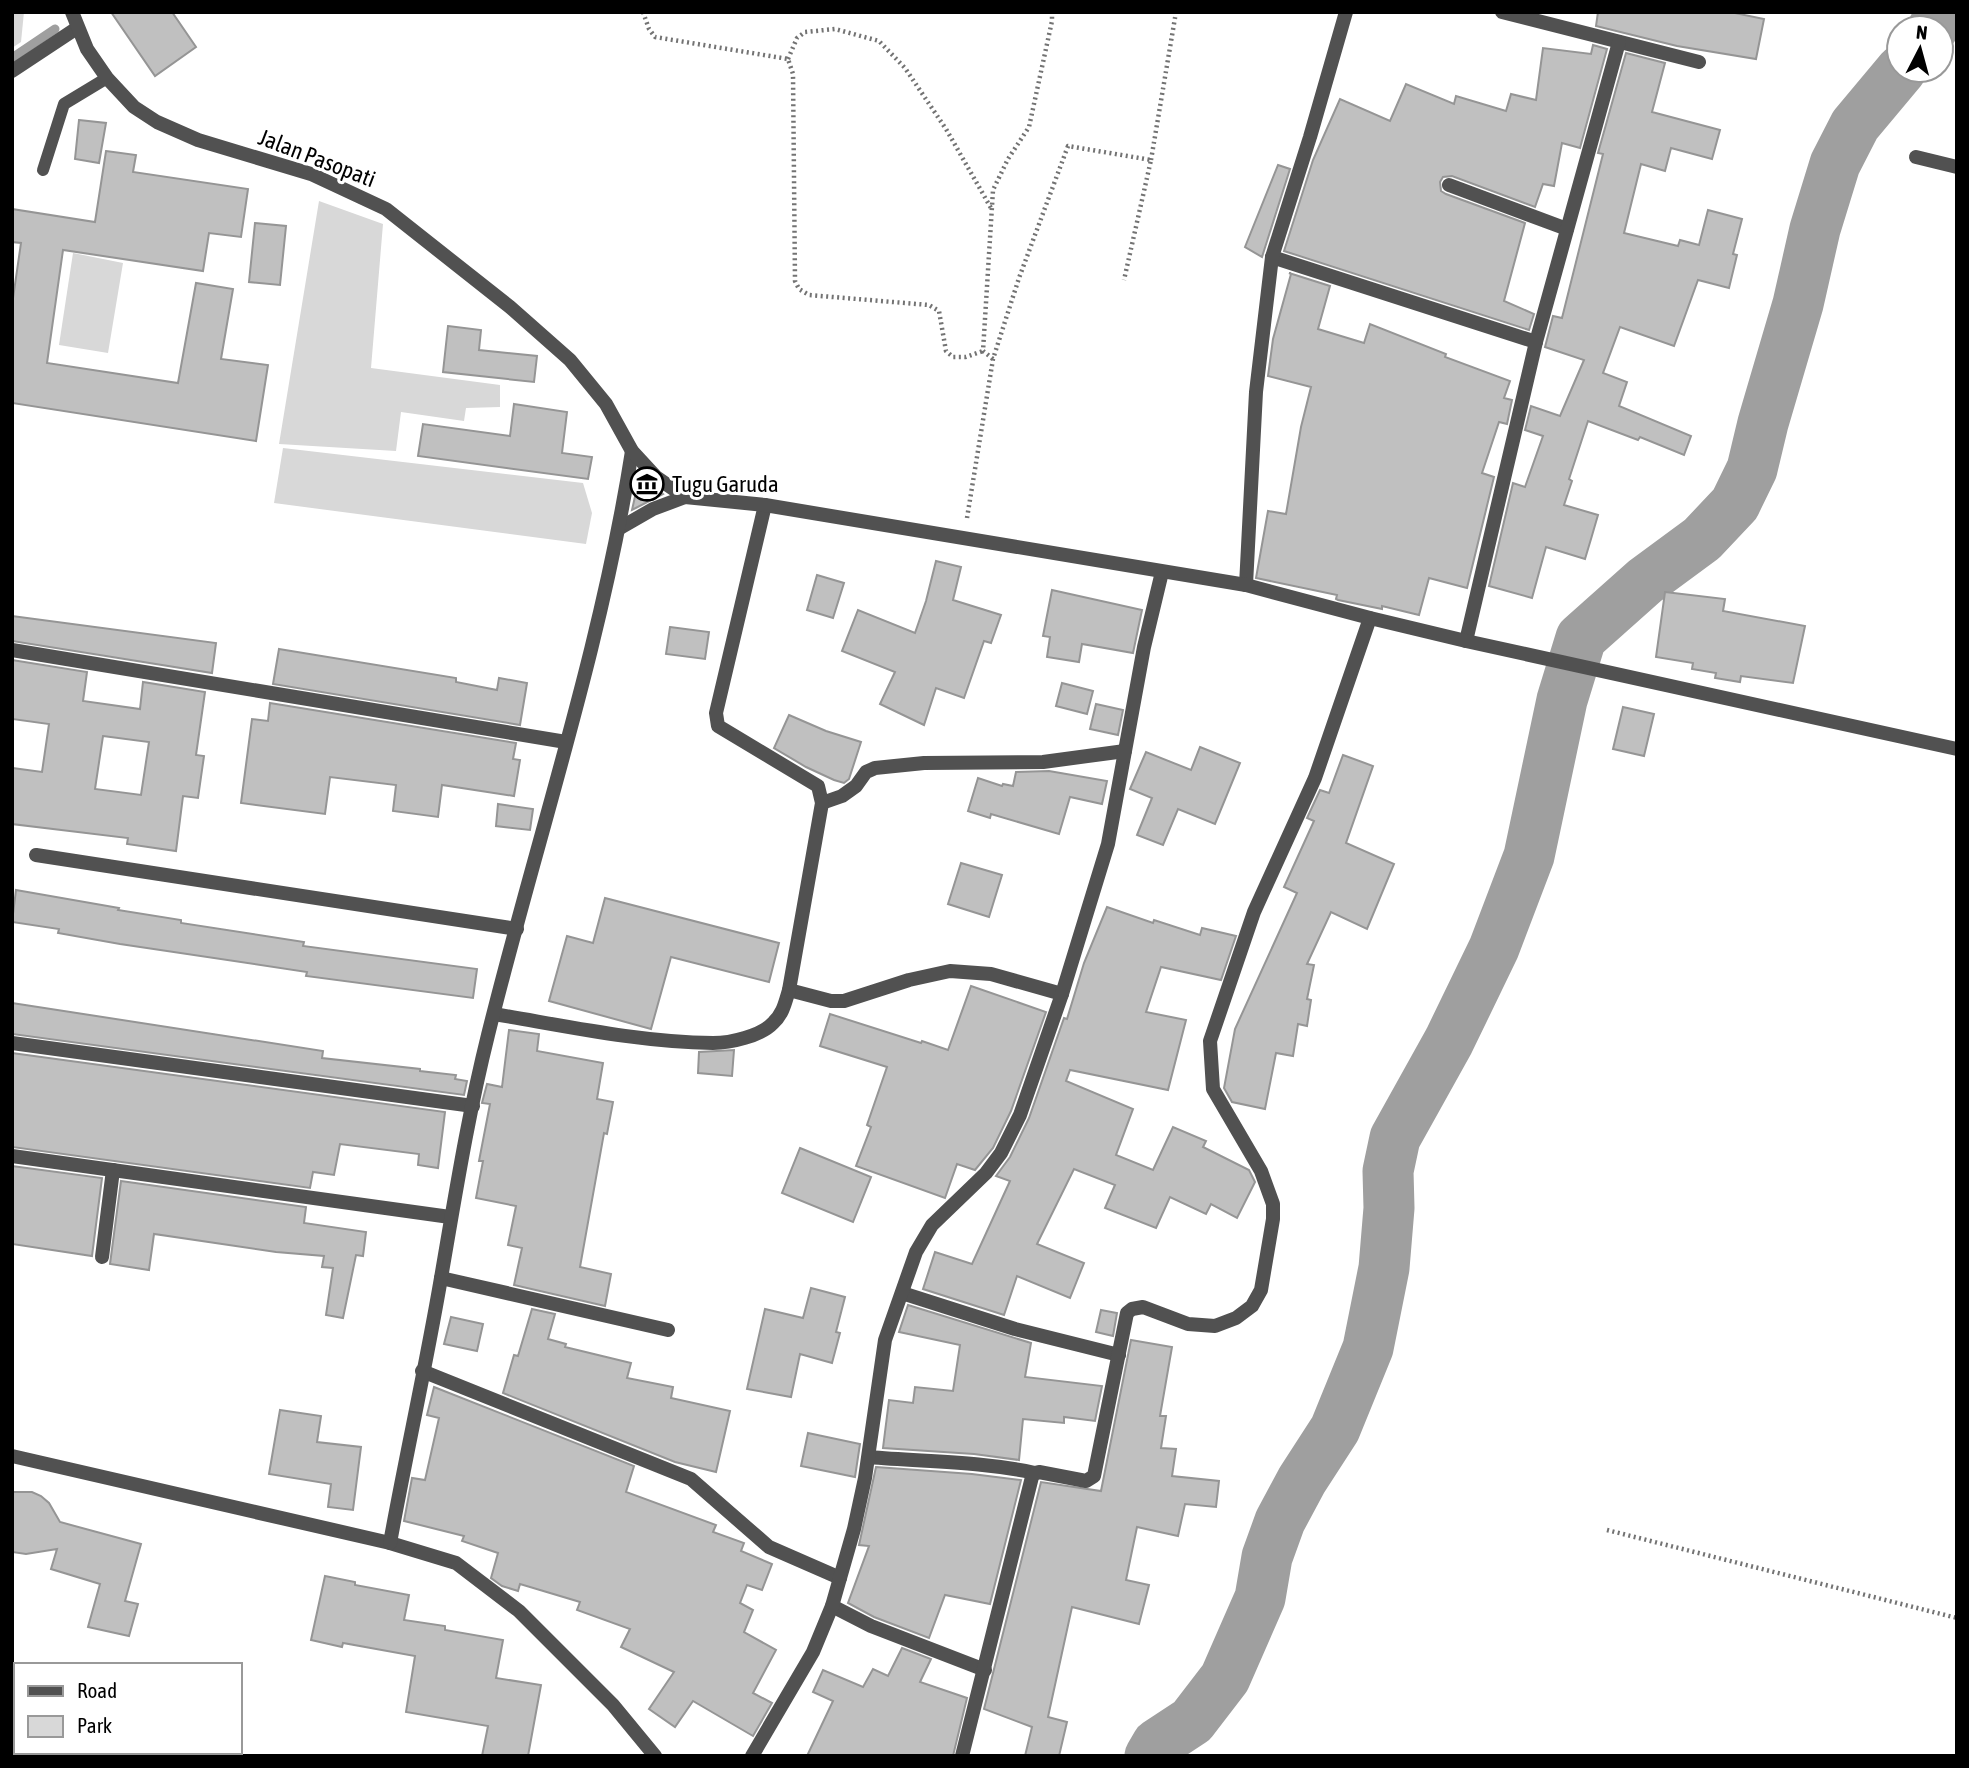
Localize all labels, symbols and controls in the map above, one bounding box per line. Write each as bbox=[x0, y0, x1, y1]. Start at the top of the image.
north arrow bbox=[1885, 14, 1955, 84]
text: N bbox=[1915, 21, 1929, 44]
street label: Jalan Pasopati bbox=[255, 124, 379, 192]
museum icon: Tugu Garuda bbox=[628, 465, 666, 503]
place label: Tugu Garuda bbox=[672, 471, 779, 497]
legend bbox=[14, 1663, 242, 1754]
text: Road bbox=[77, 1678, 117, 1702]
text: Park bbox=[77, 1713, 112, 1737]

